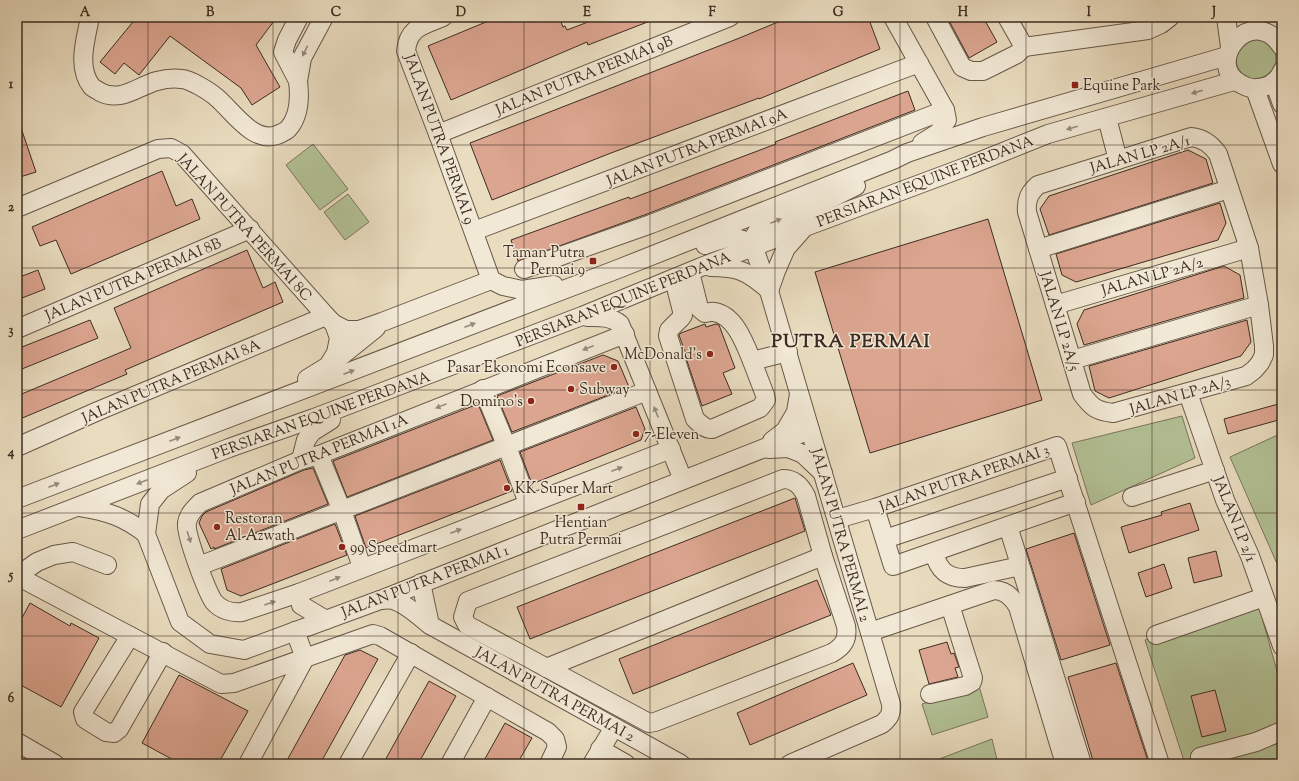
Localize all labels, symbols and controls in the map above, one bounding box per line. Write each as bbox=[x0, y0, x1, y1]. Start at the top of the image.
text: A bbox=[80, 4, 91, 22]
text: B bbox=[206, 4, 215, 22]
text: C bbox=[331, 4, 341, 22]
text: D bbox=[456, 4, 466, 22]
text: E bbox=[583, 4, 591, 22]
text: F bbox=[708, 4, 716, 22]
text: G bbox=[833, 4, 844, 22]
text: H bbox=[958, 4, 969, 22]
text: I bbox=[1087, 4, 1092, 22]
text: J bbox=[1211, 4, 1216, 22]
street label: JALAN PUTRA PERMAI 9B bbox=[492, 31, 677, 122]
one-way arrow bbox=[302, 46, 308, 57]
street label: JALAN PUTRA PERMAI 9 bbox=[398, 50, 479, 228]
text: 1 bbox=[9, 76, 14, 94]
place label: Equine Park bbox=[1083, 76, 1161, 97]
marker: Equine Park bbox=[1070, 80, 1080, 90]
one-way arrow bbox=[1191, 89, 1203, 95]
street label: JALAN PUTRA PERMAI 9A bbox=[603, 104, 791, 193]
one-way arrow bbox=[1066, 125, 1078, 131]
street label: PERSIARAN EQUINE PERDANA bbox=[814, 131, 1037, 234]
street label: JALAN LP 2A/1 bbox=[1087, 131, 1193, 180]
street label: JALAN PUTRA PERMAI 8C bbox=[171, 149, 316, 306]
text: 2 bbox=[8, 199, 15, 217]
one-way arrow bbox=[771, 217, 783, 223]
street label: JALAN PUTRA PERMAI 8B bbox=[41, 233, 225, 327]
place label: Taman Putra Permai 9 bbox=[503, 243, 585, 281]
street label: PERSIARAN EQUINE PERDANA bbox=[513, 247, 734, 353]
street label: JALAN LP 2A/2 bbox=[1098, 253, 1206, 302]
marker: Taman Putra Permai 9 bbox=[588, 256, 598, 266]
street label: JALAN LP 2A/5 bbox=[1033, 268, 1084, 374]
text: 3 bbox=[8, 322, 14, 340]
one-way arrow bbox=[464, 322, 476, 328]
district label: PUTRA PERMAI bbox=[771, 329, 931, 356]
street label: JALAN PUTRA PERMAI 8A bbox=[78, 335, 264, 430]
place label: McDonald's bbox=[624, 345, 702, 366]
one-way arrow bbox=[582, 346, 594, 352]
marker: McDonald's bbox=[705, 349, 715, 359]
place label: Pasar Ekonomi Econsave bbox=[447, 358, 606, 379]
marker: Pasar Ekonomi Econsave bbox=[609, 362, 619, 372]
street label: PERSIARAN EQUINE PERDANA bbox=[209, 367, 434, 466]
one-way arrow bbox=[343, 369, 355, 375]
street label: JALAN LP 2A/3 bbox=[1127, 372, 1233, 421]
place label: Subway bbox=[579, 380, 630, 401]
marker: Subway bbox=[566, 384, 576, 394]
place label: Domino's bbox=[460, 392, 523, 413]
marker: Domino's bbox=[526, 396, 536, 406]
one-way arrow bbox=[434, 403, 446, 409]
one-way arrow bbox=[653, 407, 659, 418]
street label: JALAN PUTRA PERMAI 1A bbox=[227, 410, 412, 501]
place label: 7-Eleven bbox=[644, 425, 700, 446]
marker: 7-Eleven bbox=[631, 429, 641, 439]
one-way arrow bbox=[169, 435, 181, 441]
street label: JALAN PUTRA PERMAI 3 bbox=[876, 440, 1052, 519]
text: 4 bbox=[7, 444, 15, 462]
street label: JALAN PUTRA PERMAI 2 bbox=[804, 445, 874, 625]
one-way arrow bbox=[611, 466, 623, 472]
street label: JALAN LP 2/1 bbox=[1206, 473, 1260, 566]
place label: KK Super Mart bbox=[515, 479, 613, 500]
one-way arrow bbox=[136, 480, 148, 486]
one-way arrow bbox=[48, 481, 60, 487]
marker: KK Super Mart bbox=[502, 483, 512, 493]
marker: Hentian Putra Permai bbox=[576, 502, 586, 512]
place label: Restoran Al-Azwath bbox=[225, 509, 296, 547]
place label: Hentian Putra Permai bbox=[540, 513, 622, 551]
marker: Restoran Al-Azwath bbox=[212, 522, 222, 532]
one-way arrow bbox=[451, 528, 463, 534]
one-way arrow bbox=[187, 531, 193, 543]
place label: 99 Speedmart bbox=[350, 538, 437, 559]
street label: JALAN PUTRA PERMAI 1 bbox=[338, 541, 512, 624]
marker: 99 Speedmart bbox=[337, 542, 347, 552]
text: 5 bbox=[8, 567, 14, 585]
one-way arrow bbox=[330, 575, 342, 581]
one-way arrow bbox=[264, 599, 276, 605]
street label: JALAN PUTRA PERMAI 2 bbox=[470, 642, 638, 748]
text: 6 bbox=[8, 690, 15, 708]

